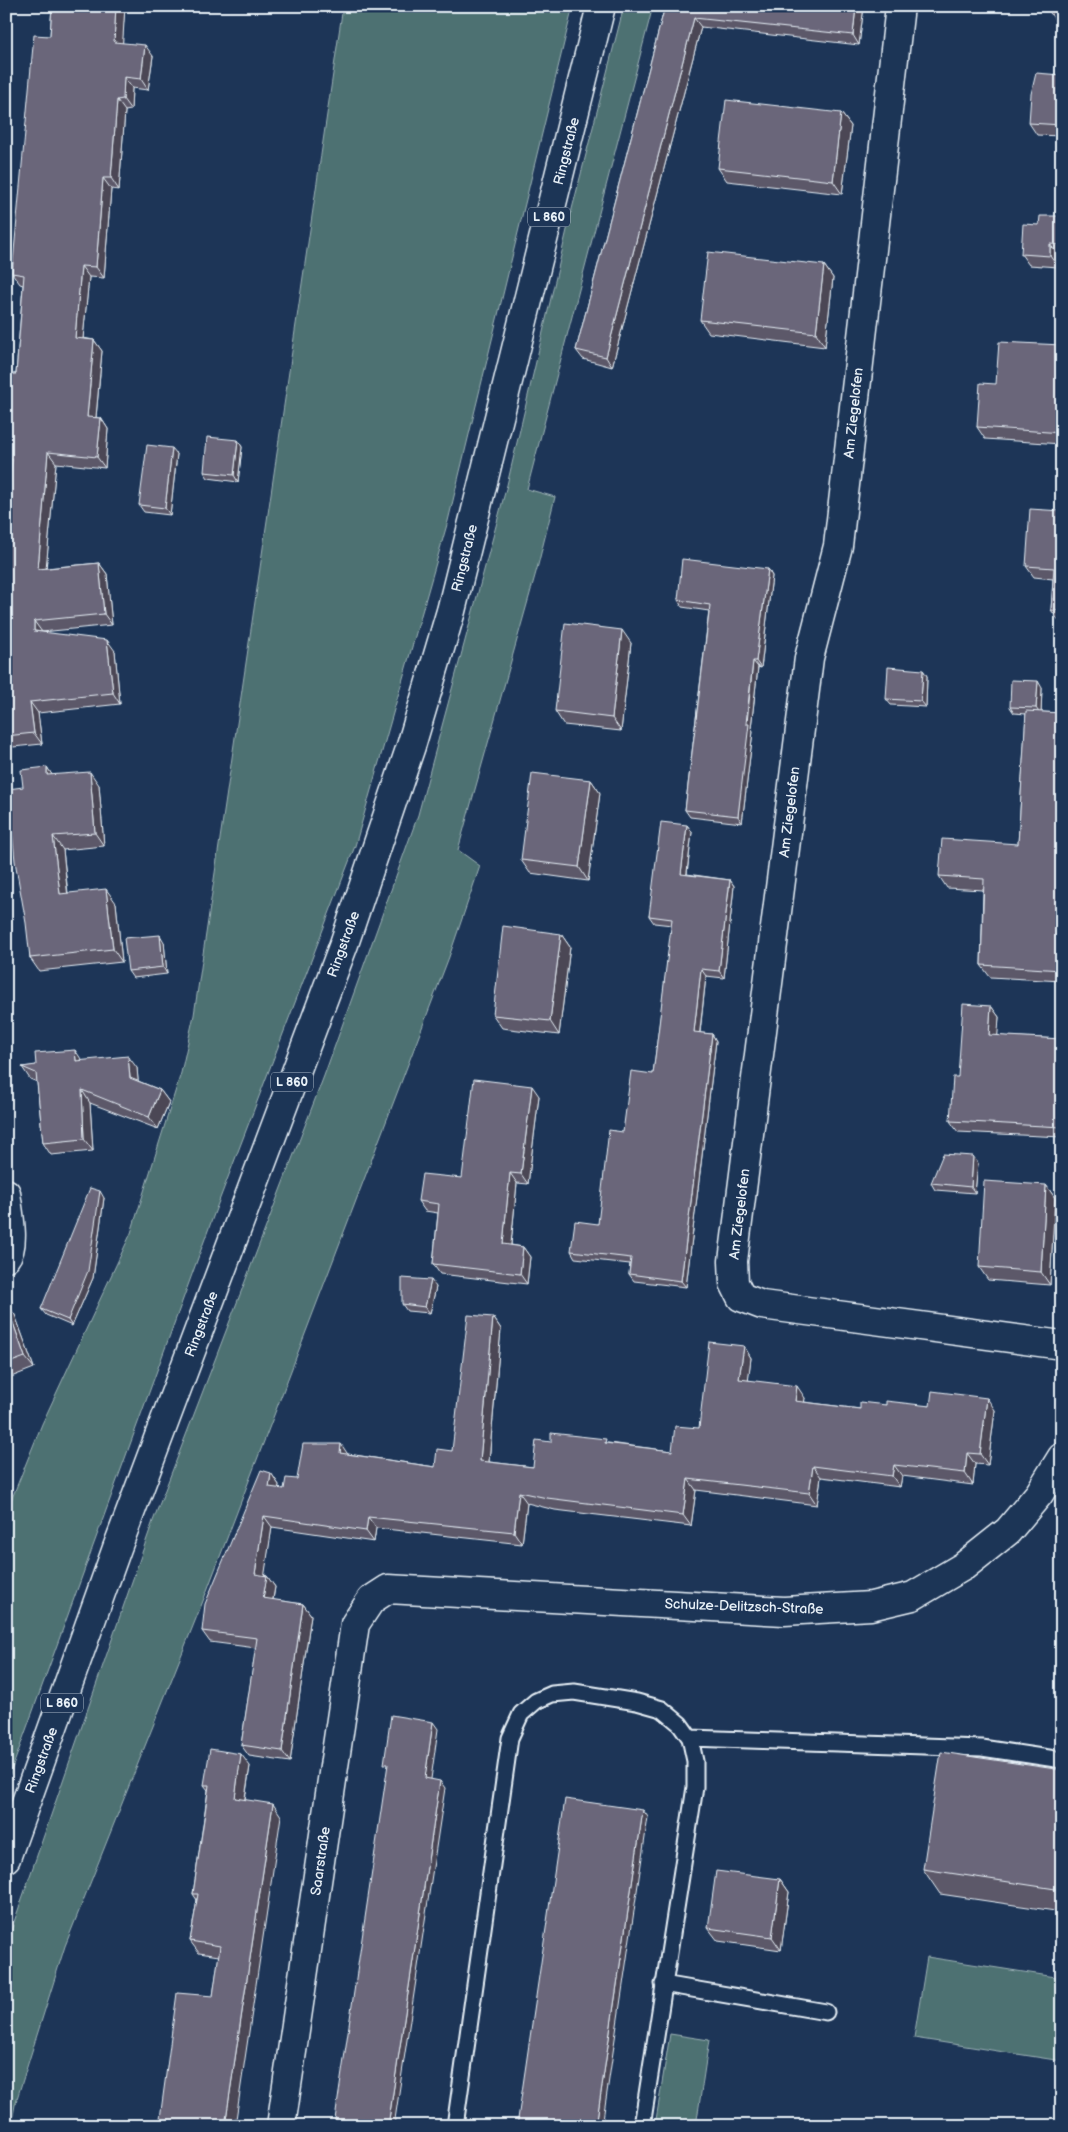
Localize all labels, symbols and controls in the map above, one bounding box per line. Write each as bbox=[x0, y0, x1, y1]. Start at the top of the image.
street label: Ringstraße bbox=[550, 115, 583, 187]
road number: L 860 bbox=[528, 208, 570, 226]
street label: Am Ziegelofen bbox=[840, 367, 867, 459]
street label: Ringstraße bbox=[448, 522, 481, 594]
street label: Am Ziegelofen bbox=[775, 766, 804, 858]
street label: Ringstraße bbox=[324, 909, 363, 980]
road number: L 860 bbox=[271, 1072, 313, 1092]
street label: Am Ziegelofen bbox=[725, 1168, 754, 1260]
street label: Ringstraße bbox=[181, 1289, 222, 1360]
street label: Schulze-Delitzsch-Straße bbox=[664, 1595, 824, 1618]
road number: L 860 bbox=[41, 1694, 83, 1712]
street label: Ringstraße bbox=[22, 1725, 61, 1796]
street label: Saarstraße bbox=[307, 1826, 334, 1897]

